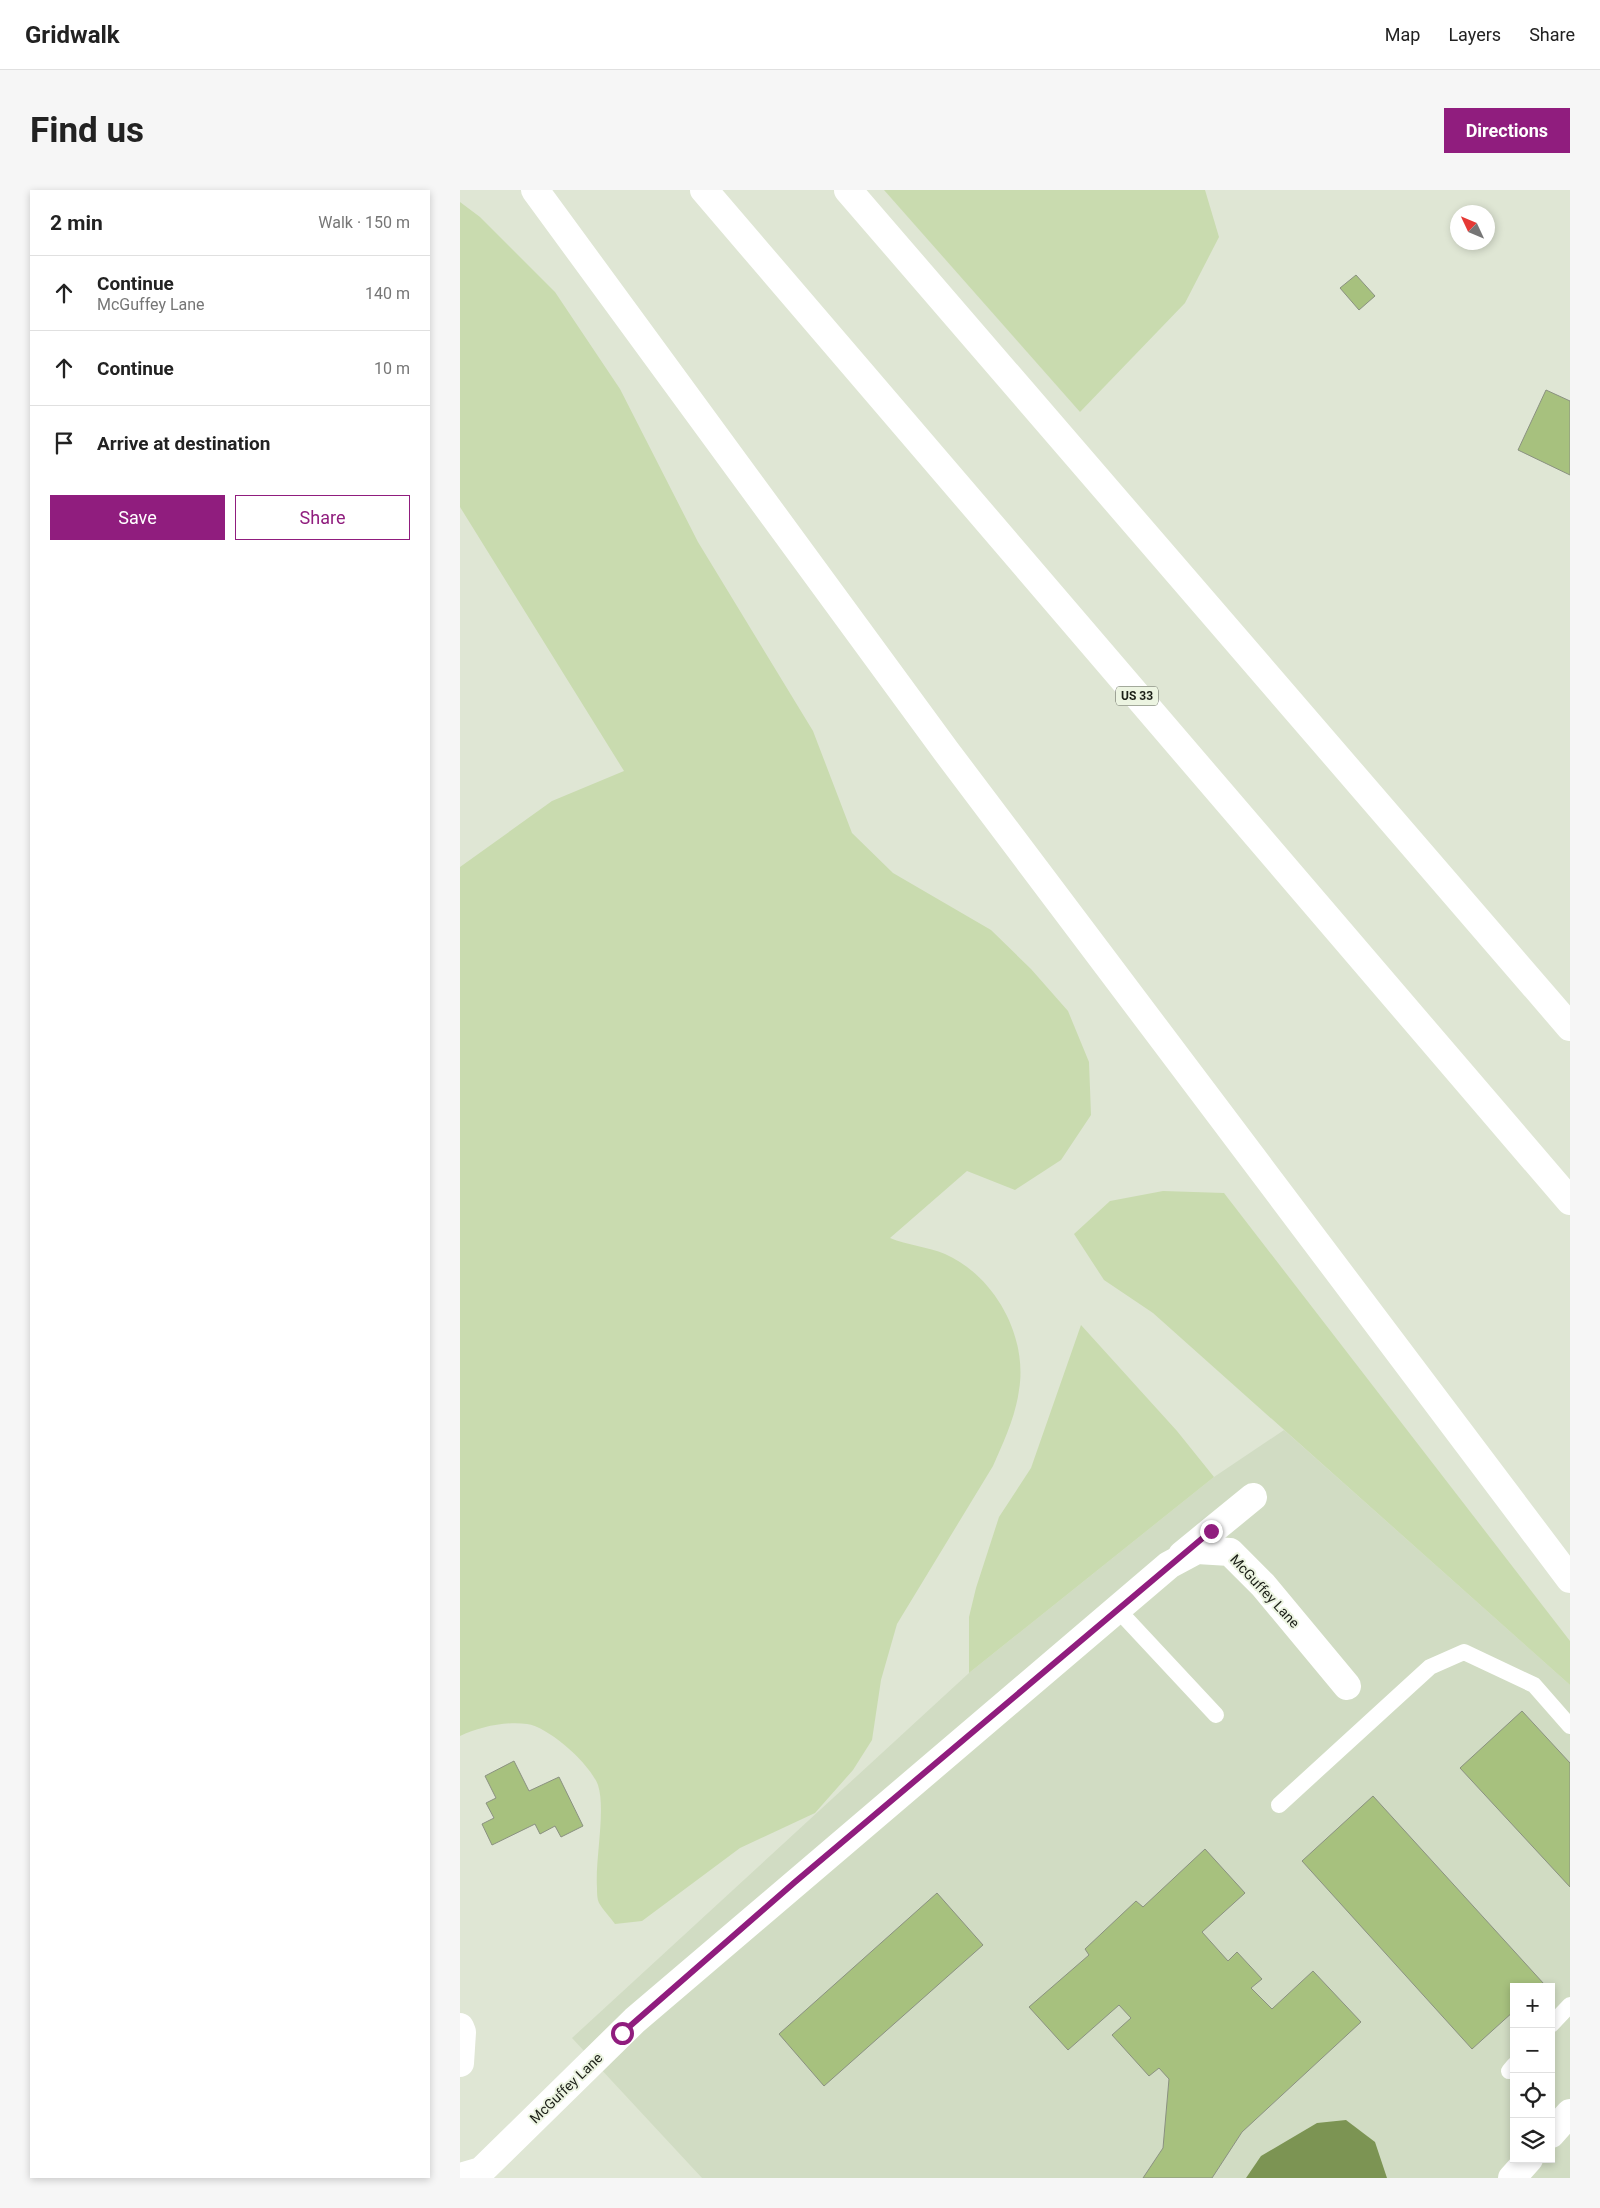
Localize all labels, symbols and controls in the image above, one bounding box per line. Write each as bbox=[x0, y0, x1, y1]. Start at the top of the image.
text: Gridwalk bbox=[25, 21, 120, 49]
text: Map bbox=[1385, 24, 1420, 45]
text: Layers bbox=[1448, 24, 1501, 45]
text: Share bbox=[1529, 24, 1575, 45]
button: Directions bbox=[1444, 108, 1570, 153]
text: Find us bbox=[30, 110, 144, 151]
north arrow bbox=[1450, 205, 1495, 250]
text: 2 min bbox=[50, 211, 103, 235]
text: Walk · 150 m bbox=[318, 213, 410, 232]
text: Continue bbox=[97, 272, 174, 295]
icon: ahead bbox=[50, 279, 78, 307]
text: 140 m bbox=[365, 284, 410, 303]
text: McGuffey Lane bbox=[97, 295, 205, 314]
icon: ahead bbox=[50, 354, 78, 382]
text: Continue bbox=[97, 357, 174, 380]
text: 10 m bbox=[374, 359, 410, 378]
icon: arrive bbox=[50, 429, 78, 457]
text: Arrive at destination bbox=[97, 432, 270, 455]
button: Save bbox=[50, 495, 225, 540]
button: Share bbox=[235, 495, 410, 540]
road number: US 33 bbox=[1116, 686, 1158, 706]
route end bbox=[1200, 1520, 1223, 1543]
street label: McGuffey Lane bbox=[1227, 1551, 1303, 1631]
map controls bbox=[1510, 1983, 1555, 2163]
button: + bbox=[1510, 1983, 1555, 2028]
route start bbox=[611, 2022, 634, 2045]
button: − bbox=[1510, 2028, 1555, 2073]
street label: McGuffey Lane bbox=[527, 2050, 605, 2126]
button: locate bbox=[1510, 2073, 1555, 2118]
button: layers bbox=[1510, 2118, 1555, 2163]

